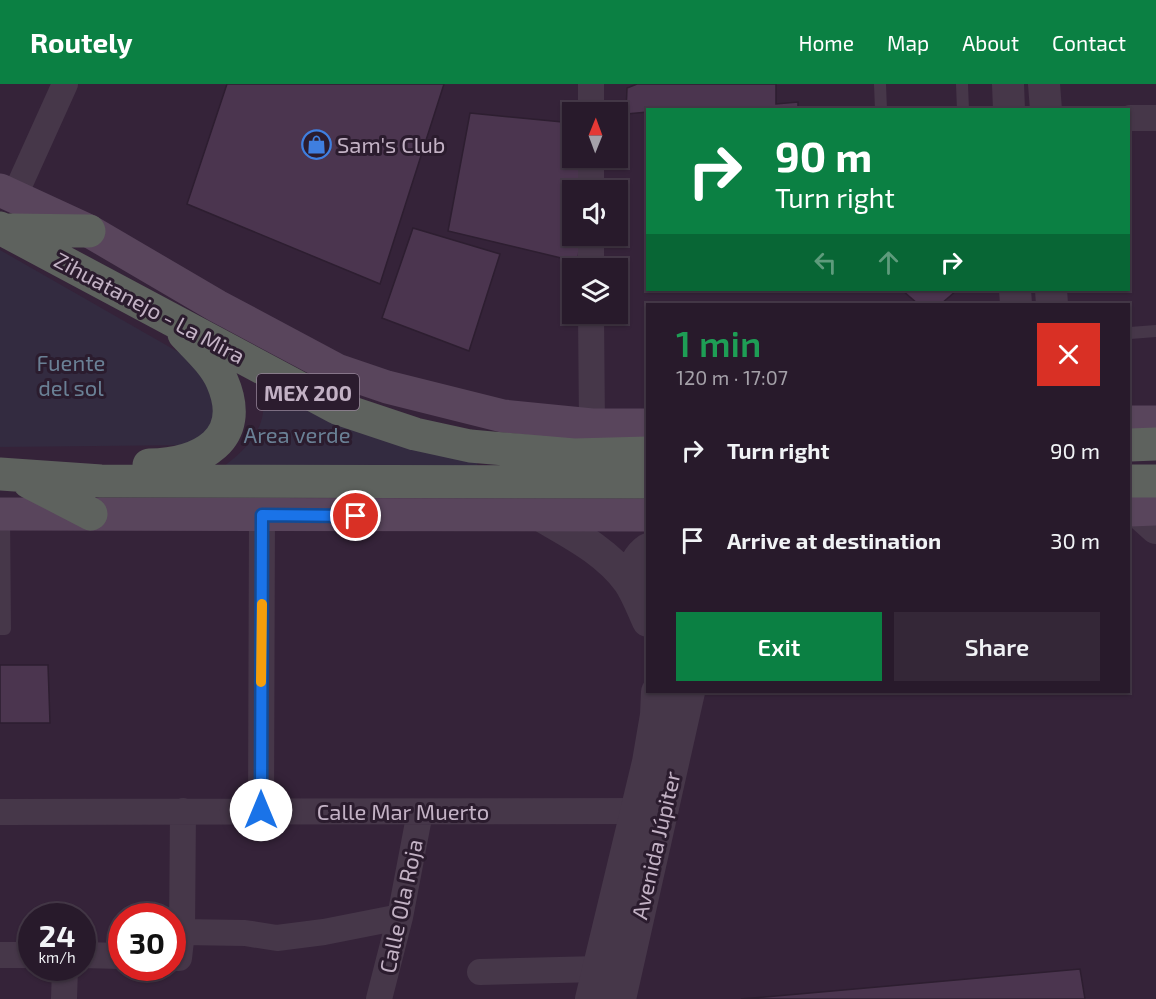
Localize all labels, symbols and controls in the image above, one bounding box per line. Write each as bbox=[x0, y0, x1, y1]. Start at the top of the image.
text: Routely bbox=[30, 25, 133, 59]
text: Home bbox=[798, 30, 854, 55]
text: Map bbox=[887, 30, 929, 55]
text: About bbox=[962, 30, 1019, 55]
text: Contact bbox=[1052, 30, 1126, 55]
north arrow bbox=[562, 102, 628, 168]
map controls bbox=[562, 102, 628, 324]
shop icon: Sam's Club bbox=[300, 128, 332, 160]
text: 90 m bbox=[775, 130, 872, 180]
place label: Sam's Club bbox=[337, 131, 445, 157]
icon: right bbox=[676, 132, 754, 210]
button: sound bbox=[562, 180, 628, 246]
text: Turn right bbox=[775, 181, 895, 213]
street label: Zihuatanejo - La Mira bbox=[50, 246, 250, 369]
icon: left bbox=[809, 246, 842, 279]
icon: ahead bbox=[872, 246, 905, 279]
icon: right bbox=[935, 246, 968, 279]
button: layers bbox=[562, 258, 628, 324]
text: 1 min bbox=[676, 321, 761, 364]
button: close bbox=[1037, 323, 1100, 386]
park label: Fuente del sol bbox=[37, 349, 105, 400]
text: 120 m · 17:07 bbox=[676, 365, 788, 389]
road number: MEX 200 bbox=[257, 374, 359, 410]
park label: Area verde bbox=[244, 421, 350, 447]
icon: right bbox=[676, 434, 709, 467]
text: Turn right bbox=[727, 437, 829, 463]
text: 90 m bbox=[1050, 437, 1100, 463]
pin bbox=[330, 490, 381, 541]
icon: arrive bbox=[339, 499, 372, 532]
icon: arrive bbox=[676, 524, 709, 557]
text: Arrive at destination bbox=[727, 527, 941, 553]
text: 30 m bbox=[1050, 527, 1100, 553]
button: Exit bbox=[676, 612, 882, 681]
button: Share bbox=[894, 612, 1100, 681]
street label: Avenida Júpiter bbox=[625, 768, 685, 922]
position arrow bbox=[229, 778, 293, 842]
street label: Calle Mar Muerto bbox=[317, 798, 489, 824]
street label: Calle Ola Roja bbox=[373, 837, 428, 976]
speed limit sign: 30 bbox=[108, 903, 186, 981]
text: 24 bbox=[39, 917, 75, 953]
text: km/h bbox=[38, 948, 76, 966]

